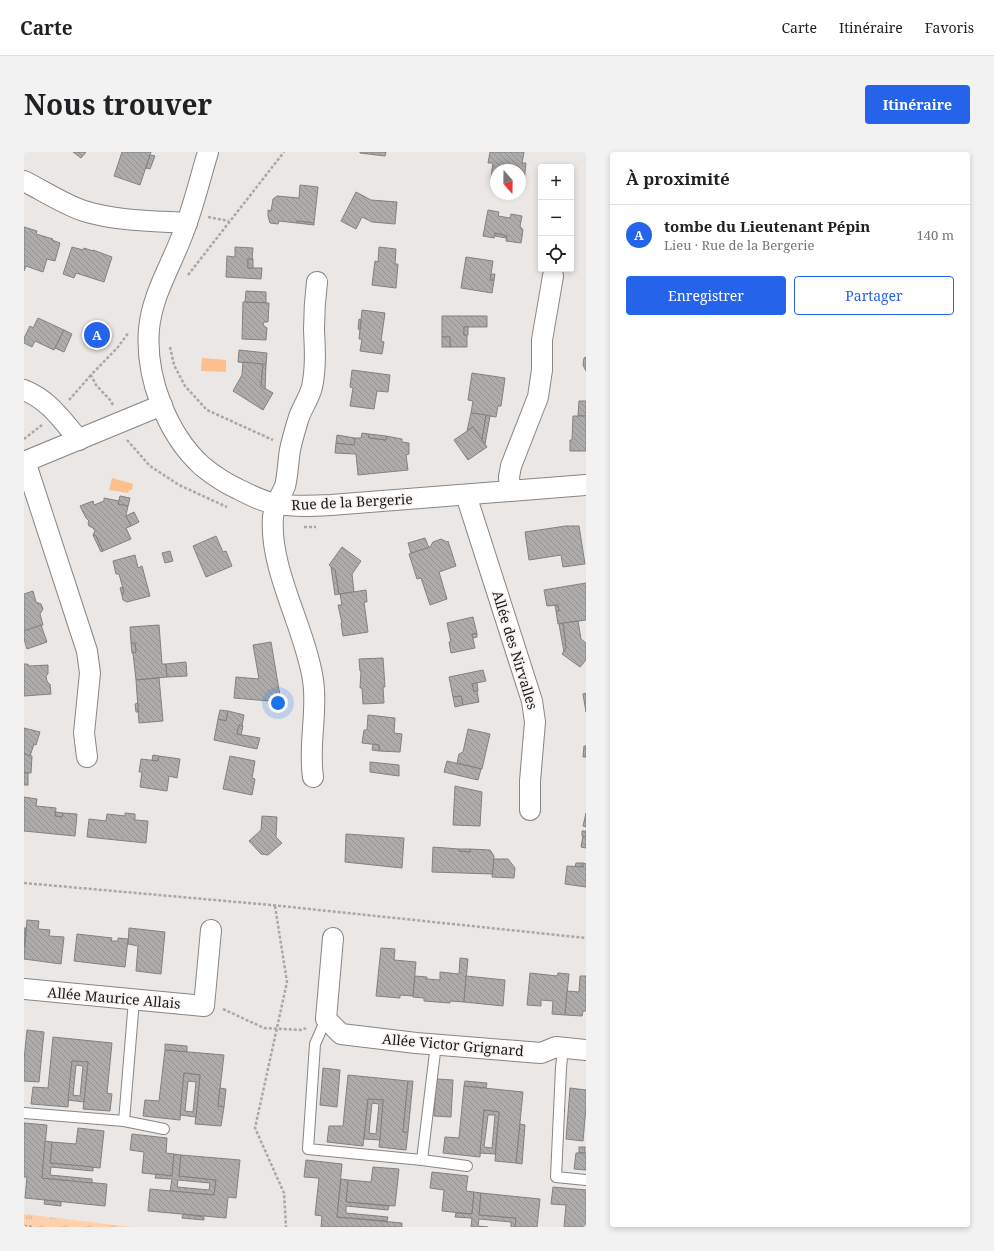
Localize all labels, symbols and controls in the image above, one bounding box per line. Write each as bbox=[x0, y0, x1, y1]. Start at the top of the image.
text: Carte bbox=[20, 15, 73, 41]
text: Carte bbox=[782, 18, 817, 37]
text: Itinéraire bbox=[839, 18, 903, 37]
text: Favoris bbox=[925, 18, 974, 37]
text: Nous trouver bbox=[24, 85, 212, 123]
button: Itinéraire bbox=[865, 85, 970, 124]
north arrow bbox=[490, 164, 526, 200]
map controls bbox=[538, 164, 574, 272]
button: + bbox=[538, 164, 574, 200]
text: À proximité bbox=[626, 167, 730, 190]
button: − bbox=[538, 200, 574, 236]
text: tombe du Lieutenant Pépin bbox=[664, 216, 870, 236]
text: A bbox=[634, 226, 644, 244]
text: 140 m bbox=[917, 226, 954, 244]
button: locate bbox=[538, 236, 574, 272]
text: Lieu · Rue de la Bergerie bbox=[664, 236, 814, 254]
button: Enregistrer bbox=[626, 276, 786, 315]
button: Partager bbox=[794, 276, 954, 315]
pin: A bbox=[84, 320, 110, 350]
street label: Rue de la Bergerie bbox=[291, 489, 413, 514]
street label: Allée des Nirvalles bbox=[488, 588, 543, 712]
your location bbox=[268, 693, 288, 713]
street label: Allée Maurice Allais bbox=[47, 982, 181, 1013]
street label: Allée Victor Grignard bbox=[382, 1029, 525, 1060]

